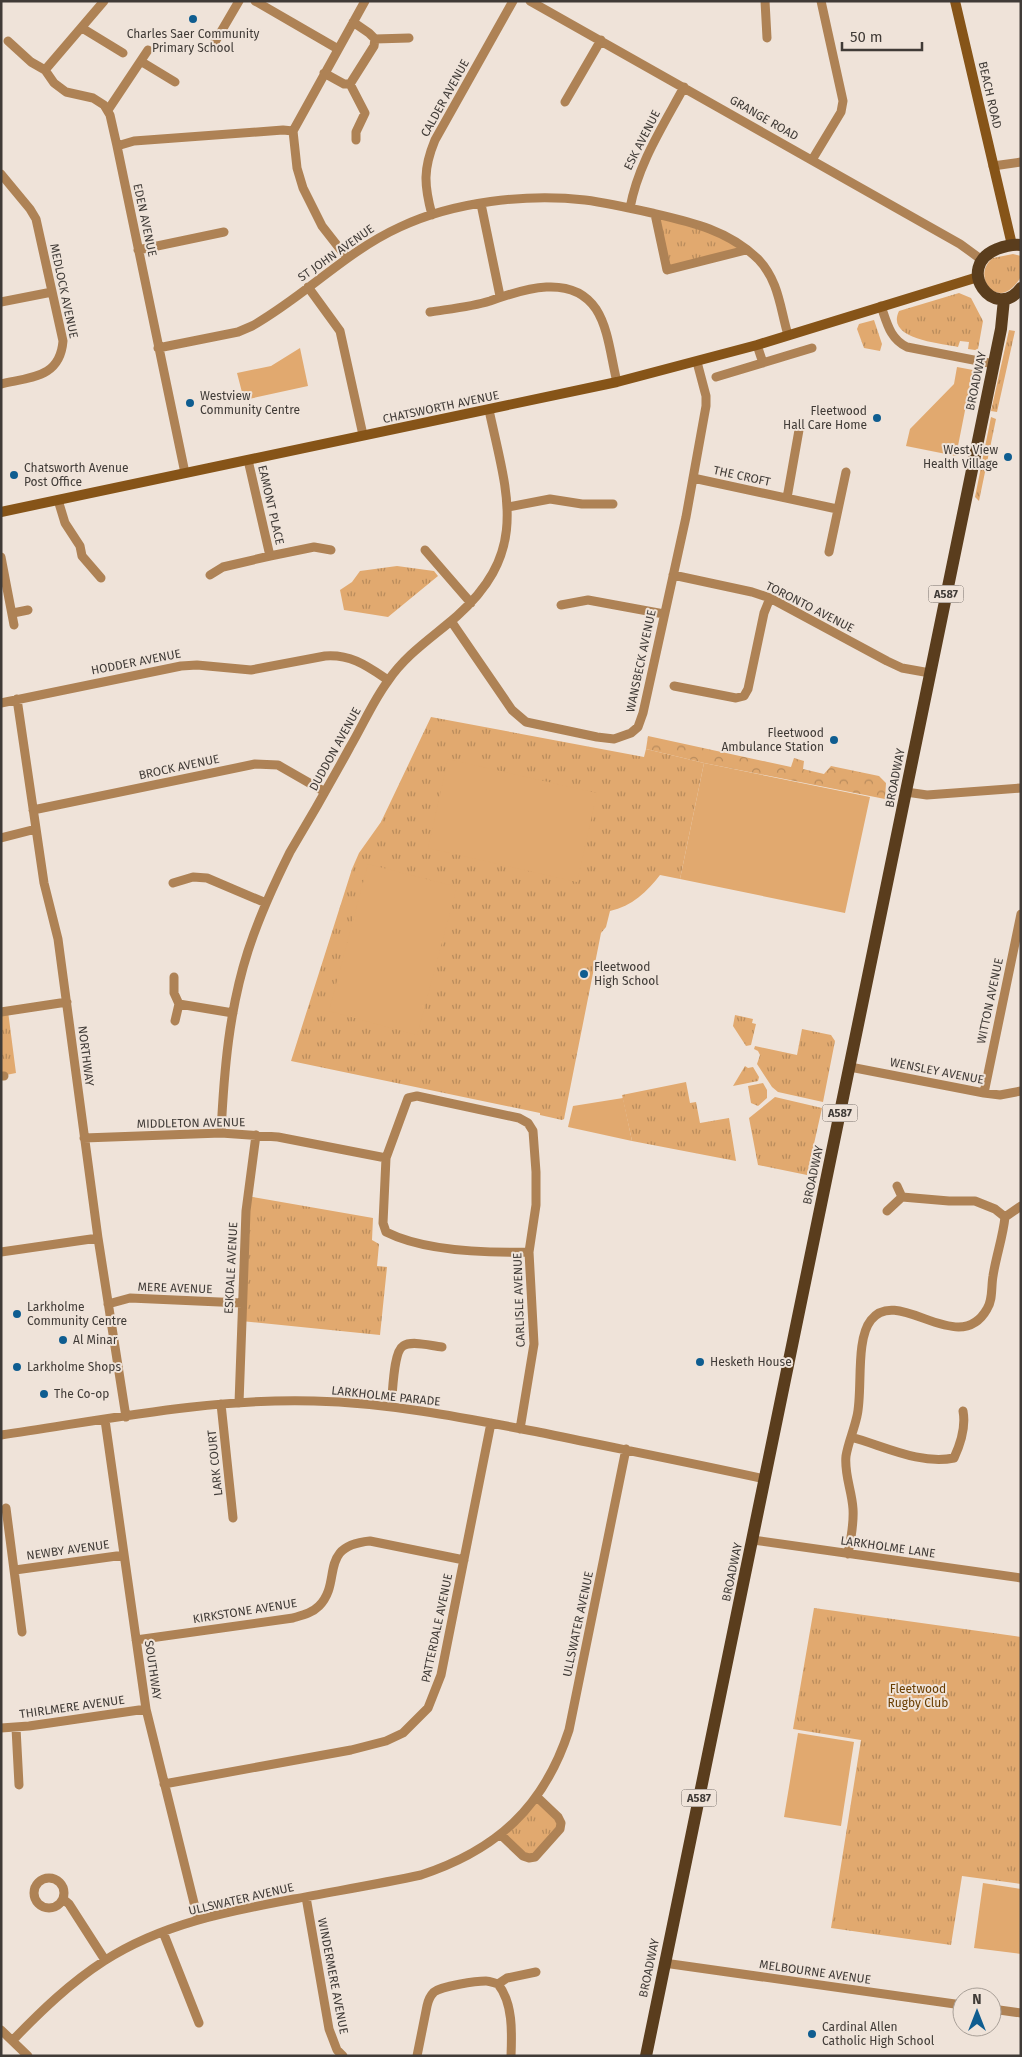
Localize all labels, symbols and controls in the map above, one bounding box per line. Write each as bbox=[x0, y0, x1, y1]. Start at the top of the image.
marker: Charles Saer Community Primary School bbox=[187, 13, 199, 25]
scale bar bbox=[842, 20, 922, 52]
place label: Charles Saer Community Primary School bbox=[127, 27, 259, 55]
text: 50 m bbox=[850, 28, 883, 46]
street label: CALDER AVENUE bbox=[418, 57, 472, 139]
street label: BEACH ROAD bbox=[975, 60, 1005, 130]
street label: GRANGE ROAD bbox=[727, 93, 801, 143]
street label: ESK AVENUE bbox=[621, 108, 663, 172]
street label: EDEN AVENUE bbox=[130, 182, 160, 258]
street label: ST JOHN AVENUE bbox=[295, 222, 377, 284]
street label: MEDLOCK AVENUE bbox=[47, 242, 81, 340]
street label: BROADWAY bbox=[963, 350, 989, 412]
street label: CHATSWORTH AVENUE bbox=[381, 388, 501, 426]
place label: Westview Community Centre bbox=[200, 389, 300, 417]
marker: Westview Community Centre bbox=[184, 397, 196, 409]
place label: Fleetwood Hall Care Home bbox=[783, 404, 867, 432]
marker: Fleetwood Hall Care Home bbox=[871, 412, 883, 424]
place label: West View Health Village bbox=[923, 443, 998, 471]
marker: West View Health Village bbox=[1002, 451, 1014, 463]
place label: Chatsworth Avenue Post Office bbox=[24, 461, 129, 489]
street label: THE CROFT bbox=[712, 463, 773, 489]
street label: EAMONT PLACE bbox=[255, 464, 287, 546]
marker: Chatsworth Avenue Post Office bbox=[8, 469, 20, 481]
street label: TORONTO AVENUE bbox=[763, 579, 857, 635]
road number: A587 bbox=[928, 586, 964, 602]
street label: WANSBECK AVENUE bbox=[623, 608, 659, 714]
street label: HODDER AVENUE bbox=[90, 646, 182, 678]
street label: DUDDON AVENUE bbox=[306, 705, 364, 793]
place label: Fleetwood Ambulance Station bbox=[721, 726, 824, 754]
marker: Fleetwood Ambulance Station bbox=[828, 734, 840, 746]
street label: BROADWAY bbox=[882, 747, 908, 809]
street label: BROCK AVENUE bbox=[137, 752, 221, 782]
street label: WITTON AVENUE bbox=[974, 957, 1006, 1045]
place label: Fleetwood High School bbox=[594, 960, 659, 988]
marker: Fleetwood High School bbox=[578, 968, 590, 980]
street label: NORTHWAY bbox=[75, 1025, 97, 1087]
street label: WENSLEY AVENUE bbox=[889, 1055, 985, 1087]
road number: A587 bbox=[822, 1104, 858, 1122]
street label: MIDDLETON AVENUE bbox=[137, 1115, 245, 1131]
street label: BROADWAY bbox=[800, 1144, 826, 1206]
street label: ESKDALE AVENUE bbox=[222, 1222, 240, 1314]
street label: CARLISLE AVENUE bbox=[510, 1252, 528, 1348]
street label: MERE AVENUE bbox=[137, 1280, 213, 1296]
place label: Larkholme Community Centre bbox=[27, 1300, 127, 1328]
marker: Larkholme Community Centre bbox=[11, 1308, 23, 1320]
place label: Al Minar bbox=[73, 1333, 118, 1347]
marker: Al Minar bbox=[57, 1334, 69, 1346]
place label: Hesketh House bbox=[710, 1355, 792, 1369]
marker: Hesketh House bbox=[694, 1356, 706, 1368]
place label: Larkholme Shops bbox=[27, 1360, 121, 1374]
marker: Larkholme Shops bbox=[11, 1361, 23, 1373]
street label: LARKHOLME PARADE bbox=[331, 1383, 441, 1409]
place label: The Co-op bbox=[54, 1387, 109, 1401]
marker: The Co-op bbox=[38, 1388, 50, 1400]
street label: LARK COURT bbox=[204, 1429, 225, 1497]
street label: LARKHOLME LANE bbox=[840, 1533, 936, 1561]
street label: NEWBY AVENUE bbox=[26, 1537, 110, 1563]
street label: BROADWAY bbox=[719, 1541, 745, 1603]
street label: ULLSWATER AVENUE bbox=[560, 1570, 596, 1678]
street label: PATTERDALE AVENUE bbox=[419, 1572, 455, 1684]
street label: KIRKSTONE AVENUE bbox=[192, 1596, 298, 1626]
street label: SOUTHWAY bbox=[142, 1639, 164, 1701]
park label: Fleetwood Rugby Club bbox=[888, 1682, 948, 1710]
street label: THIRLMERE AVENUE bbox=[19, 1693, 125, 1721]
road number: A587 bbox=[682, 1790, 716, 1806]
street label: ULLSWATER AVENUE bbox=[187, 1880, 295, 1918]
street label: WINDERMERE AVENUE bbox=[315, 1917, 351, 2035]
street label: BROADWAY bbox=[636, 1937, 662, 1999]
street label: MELBOURNE AVENUE bbox=[758, 1957, 872, 1987]
north arrow bbox=[952, 1987, 1002, 2037]
text: N bbox=[972, 1991, 982, 2008]
place label: Cardinal Allen Catholic High School bbox=[822, 2020, 935, 2048]
marker: Cardinal Allen Catholic High School bbox=[806, 2028, 818, 2040]

